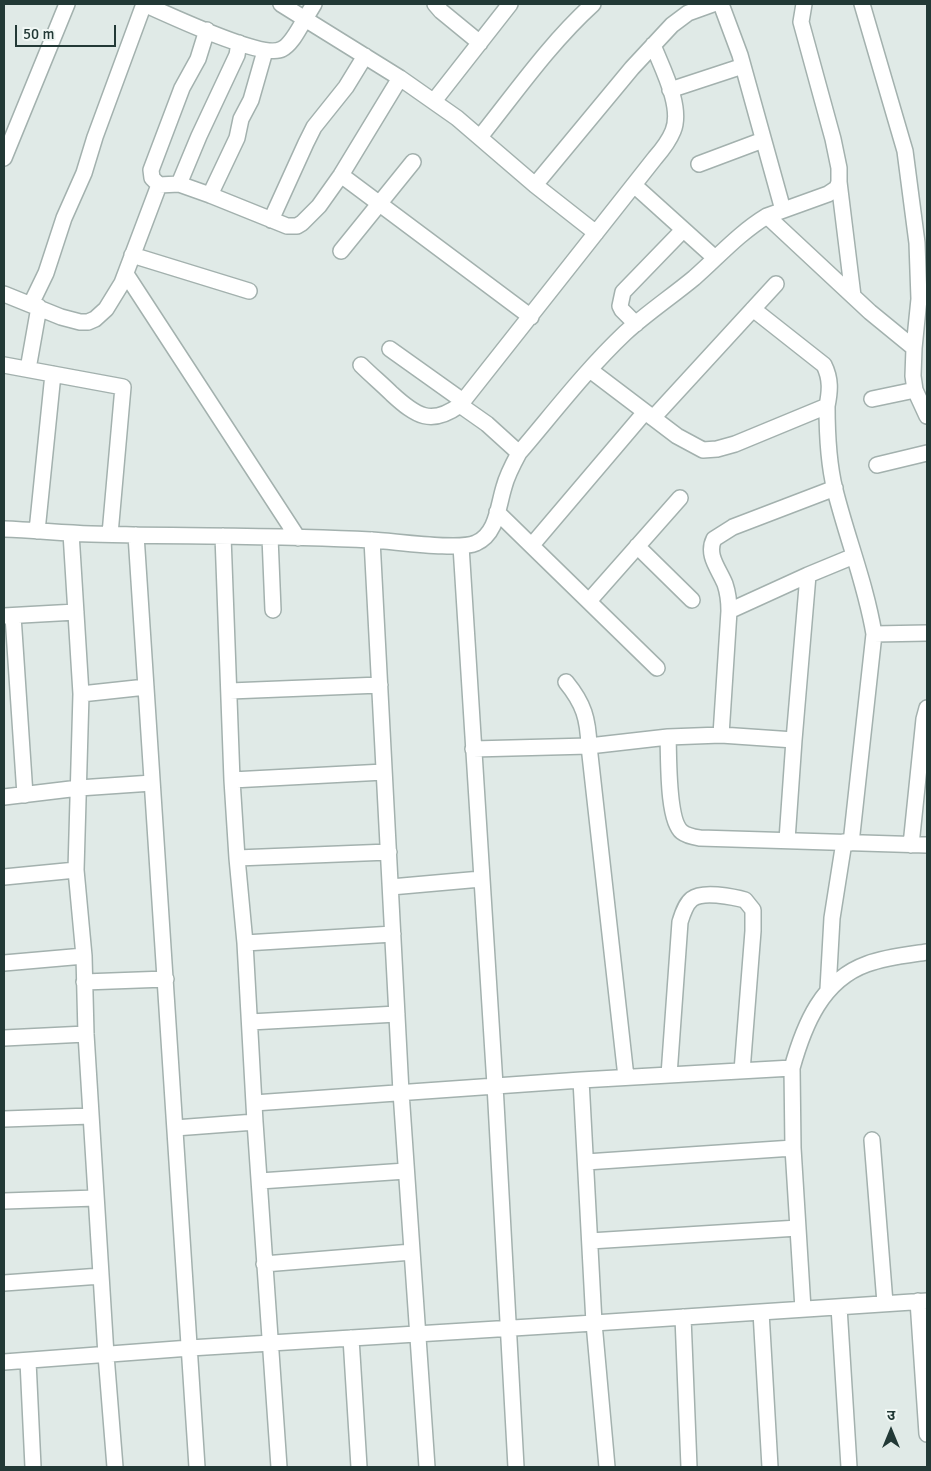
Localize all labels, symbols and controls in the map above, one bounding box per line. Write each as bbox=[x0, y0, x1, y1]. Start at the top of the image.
scale bar bbox=[18, 15, 119, 47]
text: 50 m bbox=[23, 25, 54, 43]
north arrow bbox=[866, 1406, 916, 1456]
text: उ bbox=[887, 1407, 895, 1424]

